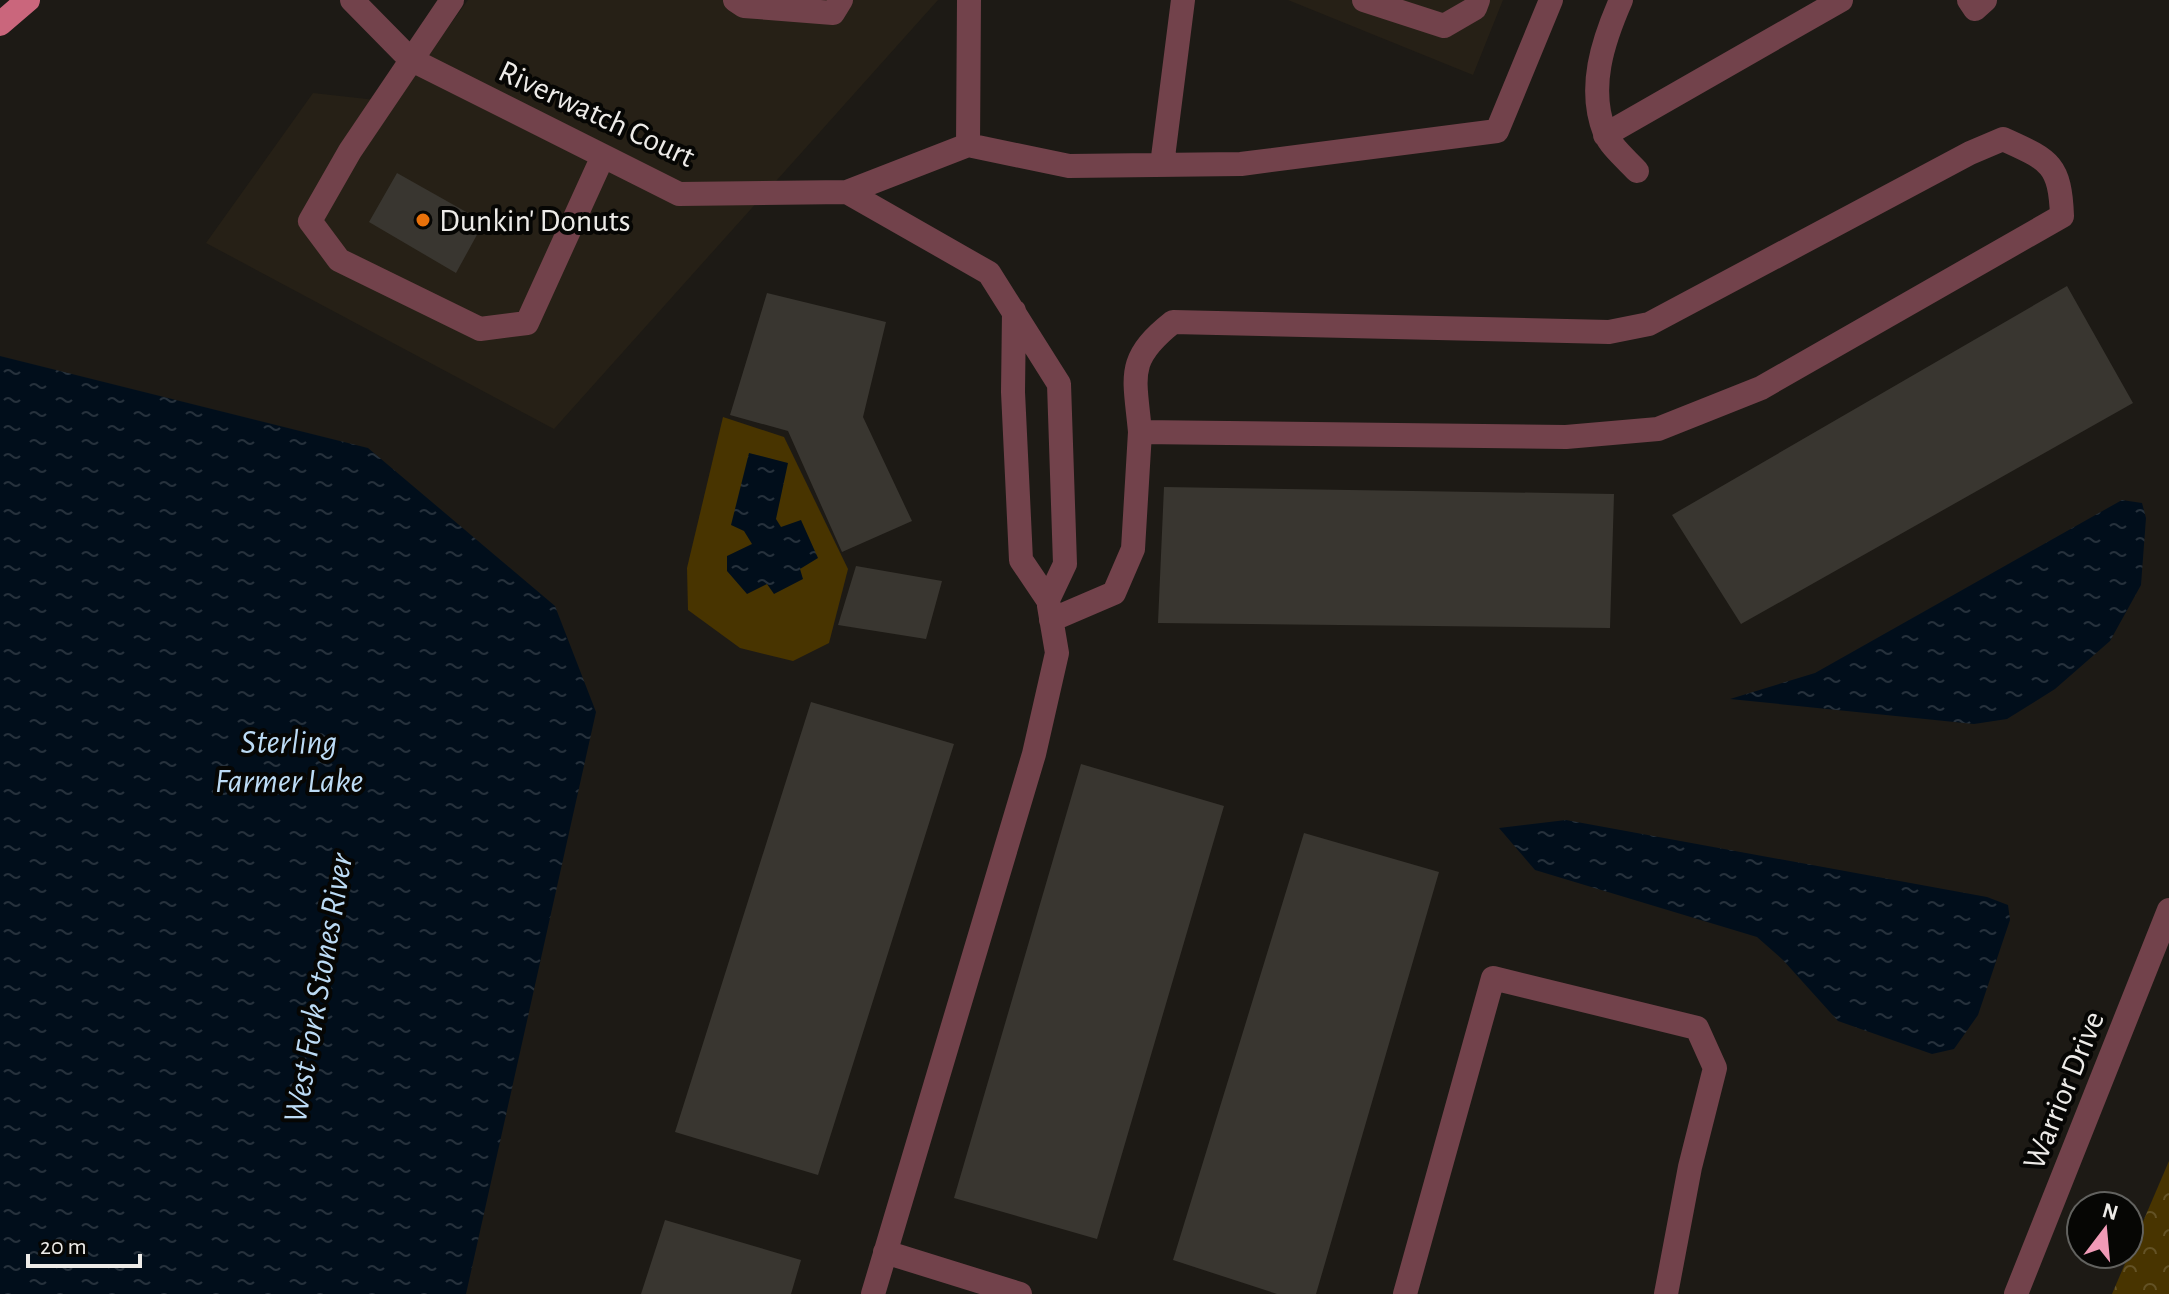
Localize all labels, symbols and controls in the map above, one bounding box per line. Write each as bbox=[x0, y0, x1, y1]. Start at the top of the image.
street label: Riverwatch Court bbox=[494, 55, 699, 173]
place label: Dunkin' Donuts bbox=[439, 205, 631, 237]
marker: Dunkin' Donuts bbox=[414, 211, 432, 229]
water label: Sterling Farmer Lake bbox=[215, 726, 363, 799]
water label: West Fork Stones River bbox=[279, 850, 360, 1126]
street label: Warrior Drive bbox=[2018, 1007, 2110, 1174]
north arrow bbox=[2065, 1190, 2145, 1270]
text: N bbox=[2100, 1199, 2121, 1224]
scale bar bbox=[28, 1218, 140, 1268]
text: 20 m bbox=[40, 1235, 87, 1259]

